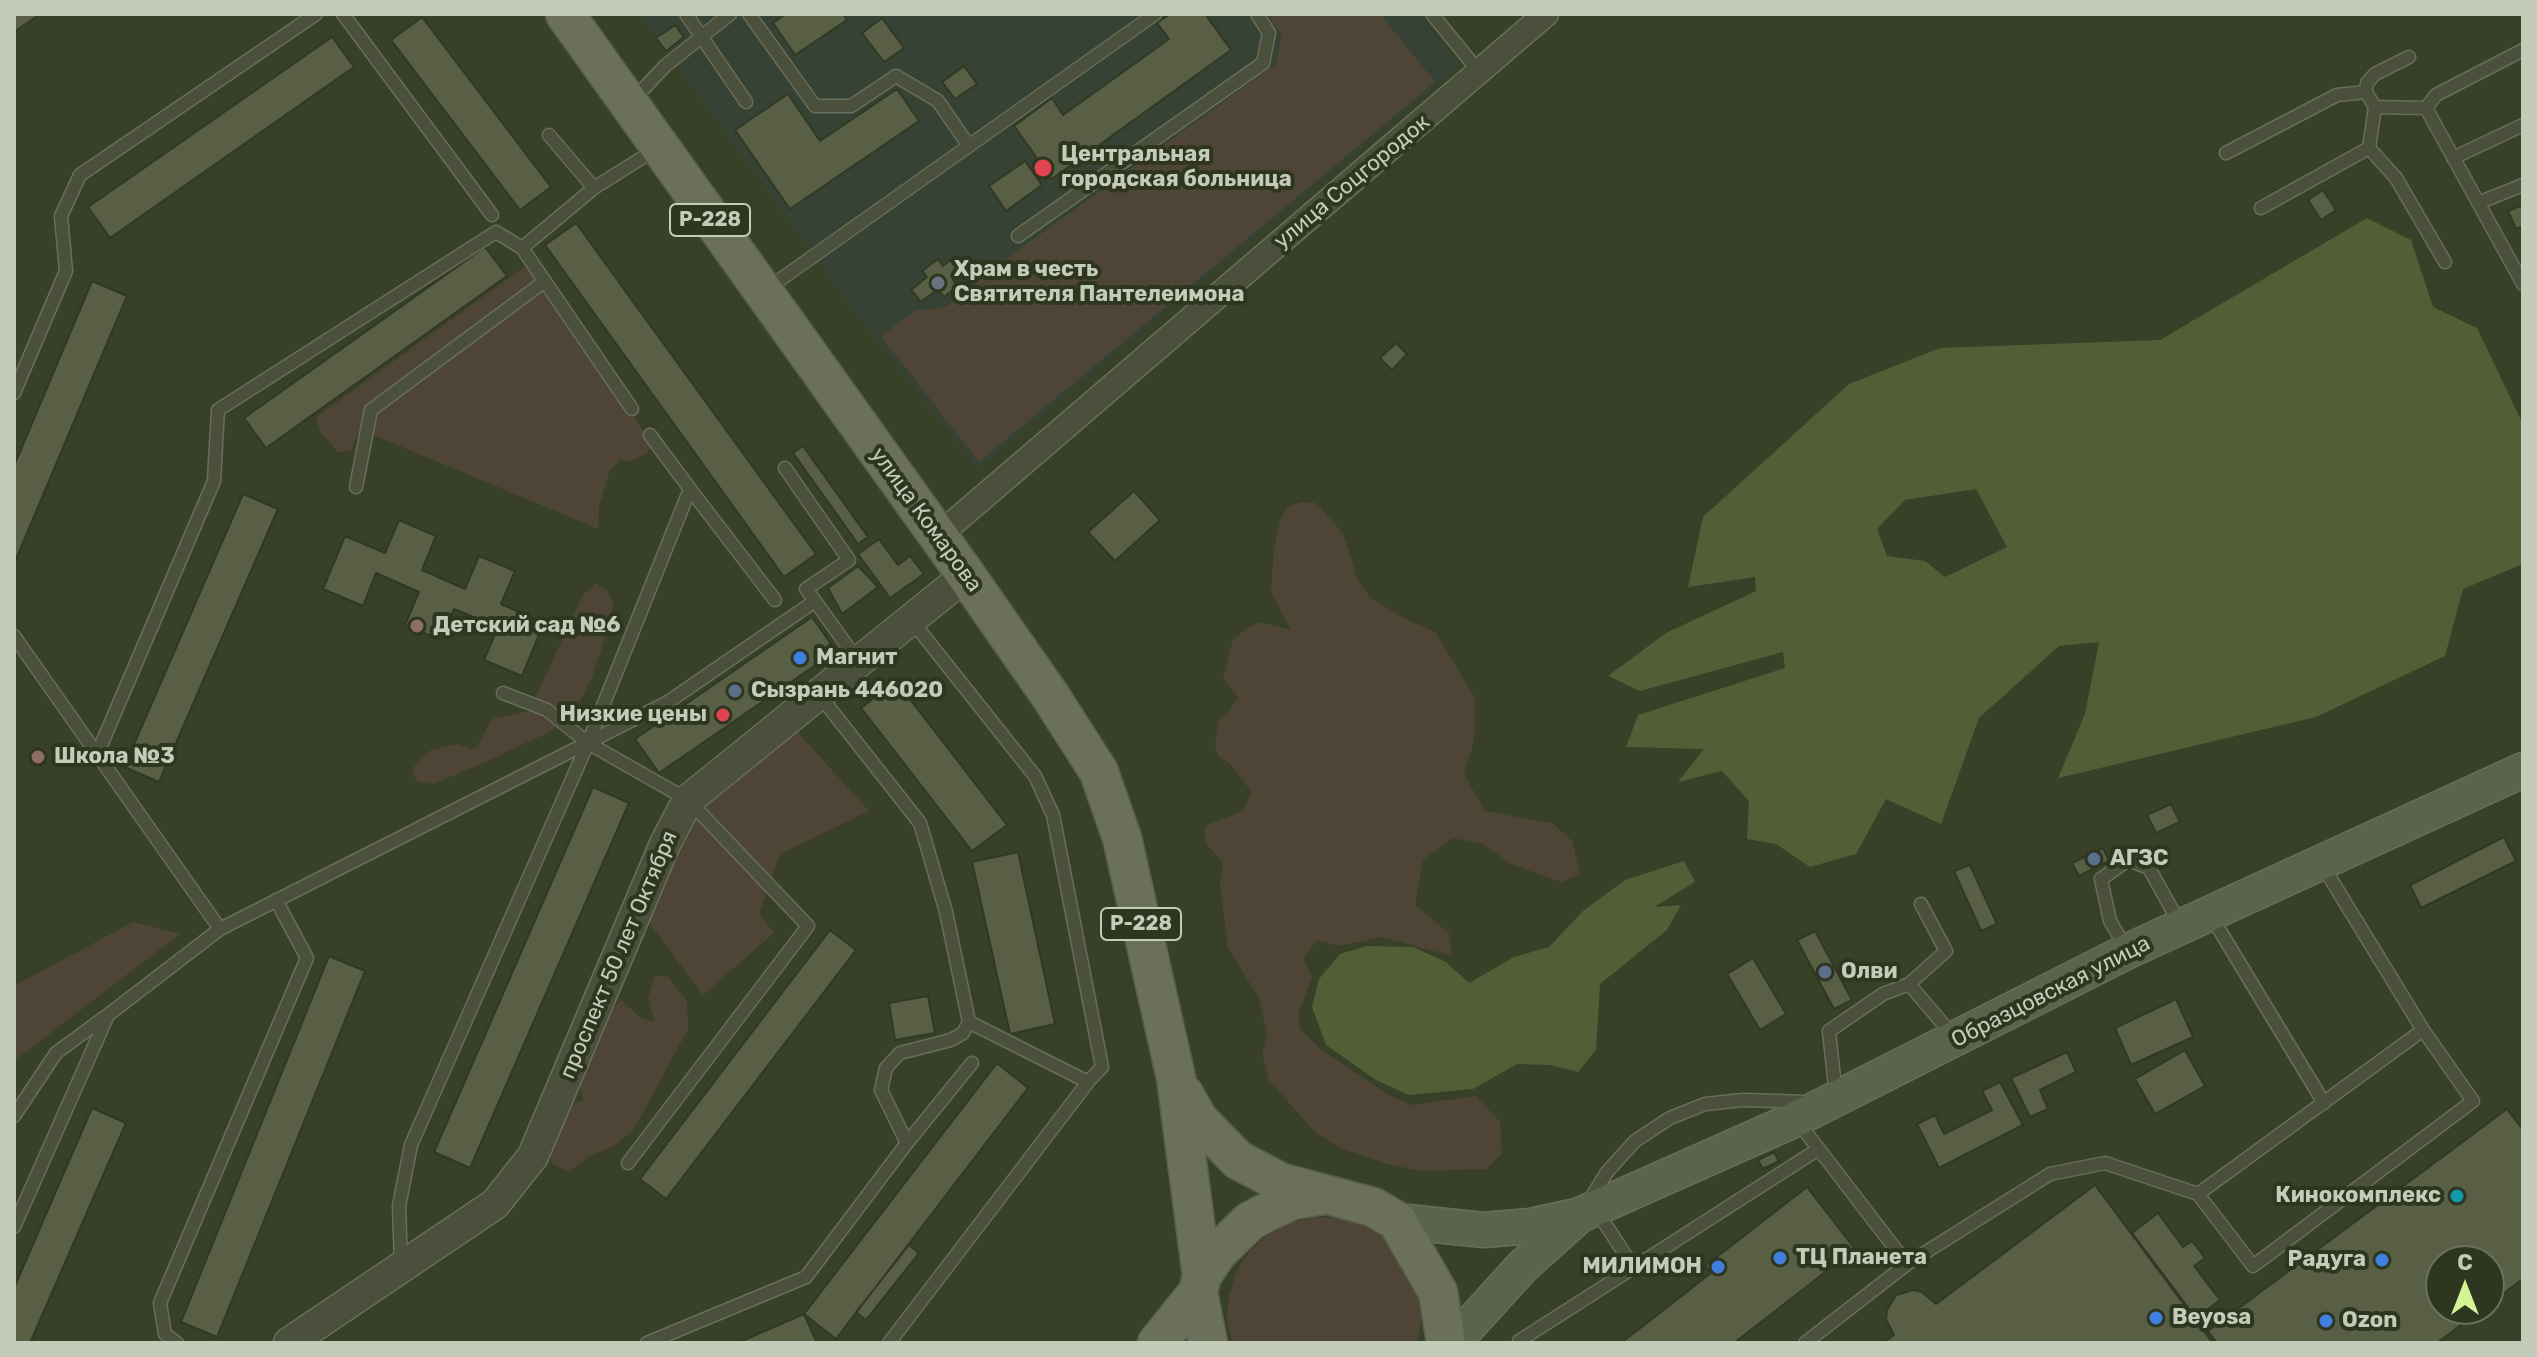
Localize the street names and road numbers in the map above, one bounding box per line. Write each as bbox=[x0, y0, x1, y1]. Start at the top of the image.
street label: улица Соцгородок bbox=[1269, 109, 1435, 255]
road number: Р-228 bbox=[670, 204, 750, 236]
street label: улица Комарова bbox=[865, 443, 987, 597]
street label: проспект 50 лет Октября bbox=[555, 827, 683, 1083]
road number: Р-228 bbox=[1101, 908, 1181, 940]
street label: Образцовская улица bbox=[1947, 930, 2155, 1054]

